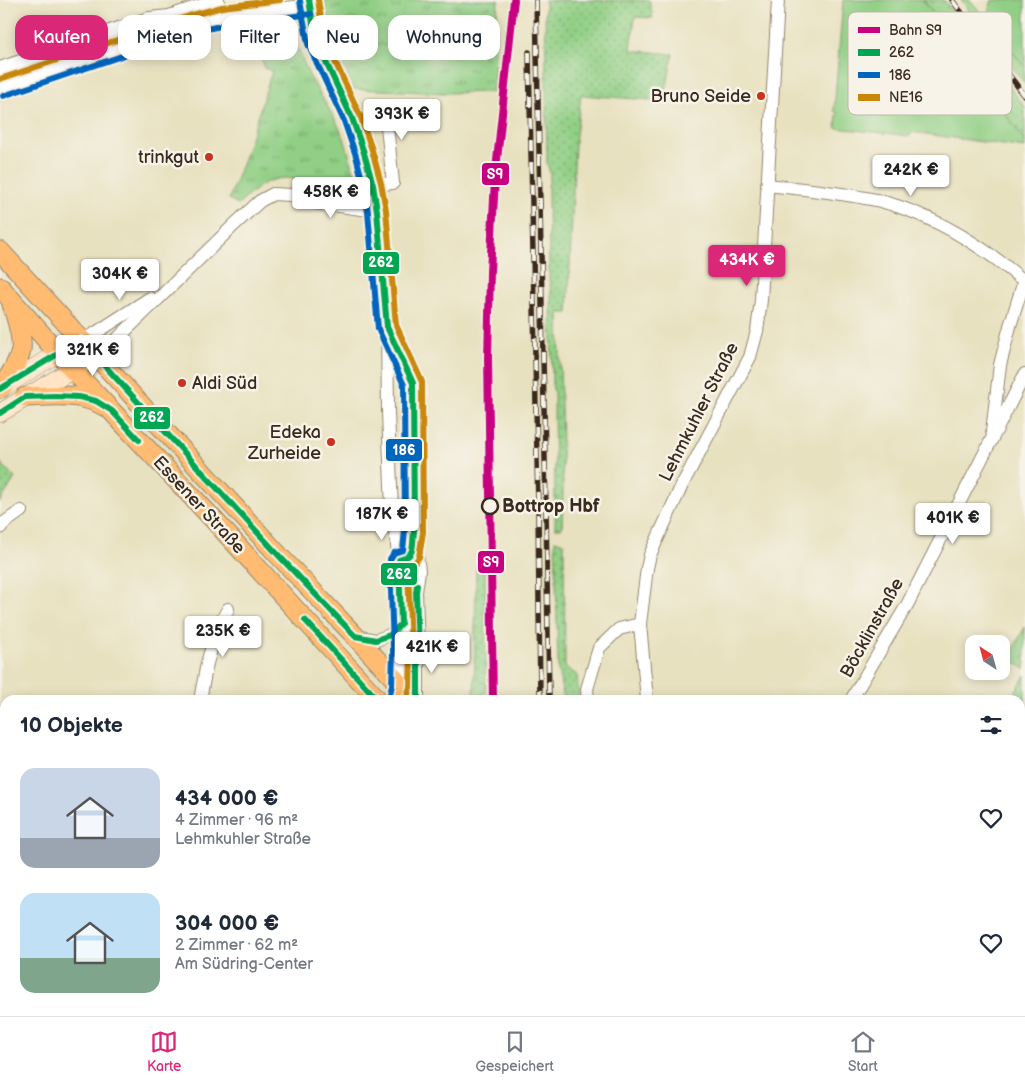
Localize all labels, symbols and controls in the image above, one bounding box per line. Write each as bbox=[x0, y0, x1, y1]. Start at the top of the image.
legend bbox=[848, 12, 1012, 115]
chip: Kaufen bbox=[15, 15, 108, 60]
chip: Mieten bbox=[118, 15, 211, 60]
chip: Filter bbox=[221, 15, 298, 60]
chip: Neu bbox=[308, 15, 378, 60]
chip: Wohnung bbox=[388, 15, 500, 60]
text: Bahn S9 bbox=[889, 22, 942, 39]
text: 262 bbox=[889, 44, 915, 61]
text: 186 bbox=[889, 67, 912, 84]
place label: Bruno Seide bbox=[651, 86, 751, 107]
text: NE16 bbox=[889, 89, 923, 106]
marker: Bruno Seide bbox=[755, 90, 767, 102]
pin: 393K € bbox=[361, 98, 443, 141]
text: 393K € bbox=[374, 105, 430, 124]
place label: trinkgut bbox=[138, 147, 199, 168]
marker: trinkgut bbox=[203, 151, 215, 163]
pin: 242K € bbox=[870, 154, 952, 197]
text: 242K € bbox=[883, 161, 939, 180]
line badge: S9 bbox=[481, 162, 510, 186]
text: S9 bbox=[487, 166, 503, 183]
pin: 458K € bbox=[290, 176, 372, 219]
text: 458K € bbox=[303, 183, 359, 202]
pin: 434K € bbox=[706, 244, 788, 287]
line badge: 262 bbox=[362, 251, 400, 275]
text: 434K € bbox=[719, 251, 775, 270]
text: 262 bbox=[368, 254, 394, 271]
pin: 304K € bbox=[79, 258, 161, 301]
text: 304K € bbox=[92, 265, 148, 284]
pin: 321K € bbox=[52, 334, 134, 377]
street label: Lehmkuhler Straße bbox=[655, 339, 743, 485]
text: 321K € bbox=[67, 341, 119, 360]
place label: Aldi Süd bbox=[192, 373, 257, 394]
marker: Aldi Süd bbox=[176, 377, 188, 389]
line badge: 262 bbox=[133, 406, 171, 430]
text: 262 bbox=[139, 409, 165, 426]
place label: Edeka Zurheide bbox=[247, 422, 321, 464]
marker: Edeka Zurheide bbox=[325, 436, 337, 448]
line badge: 186 bbox=[385, 438, 423, 462]
text: 186 bbox=[393, 442, 415, 459]
street label: Essener Straße bbox=[148, 452, 250, 558]
place label: Bottrop Hbf bbox=[502, 496, 600, 517]
marker: Bottrop Hbf bbox=[481, 497, 499, 515]
pin: 187K € bbox=[341, 498, 423, 541]
pin: 401K € bbox=[912, 502, 994, 545]
text: 187K € bbox=[356, 505, 408, 524]
text: 401K € bbox=[926, 509, 980, 528]
line badge: S9 bbox=[477, 550, 505, 574]
text: S9 bbox=[483, 554, 499, 571]
line badge: 262 bbox=[380, 562, 418, 586]
text: 262 bbox=[386, 566, 412, 583]
street label: Böcklinstraße bbox=[836, 574, 908, 682]
pin: 235K € bbox=[182, 616, 264, 658]
text: 235K € bbox=[195, 622, 251, 641]
pin: 421K € bbox=[391, 632, 473, 674]
north arrow bbox=[965, 635, 1010, 680]
map controls bbox=[965, 635, 1010, 680]
text: 421K € bbox=[406, 638, 458, 657]
icon: filters bbox=[977, 711, 1005, 739]
text: 10 Objekte bbox=[20, 713, 123, 738]
text: 434 000 € bbox=[175, 786, 278, 811]
icon: home bbox=[60, 788, 120, 848]
icon: heart bbox=[977, 804, 1005, 832]
text: 4 Zimmer · 96 m² bbox=[175, 811, 298, 830]
text: Lehmkuhler Straße bbox=[175, 830, 311, 849]
text: 304 000 € bbox=[175, 911, 279, 936]
icon: home bbox=[60, 913, 120, 973]
icon: heart bbox=[977, 929, 1005, 957]
text: 2 Zimmer · 62 m² bbox=[175, 936, 298, 955]
text: Am Südring-Center bbox=[175, 955, 313, 974]
tab: Karte bbox=[147, 1028, 181, 1075]
tab: Gespeichert bbox=[475, 1028, 554, 1075]
tab: Start bbox=[848, 1028, 878, 1075]

